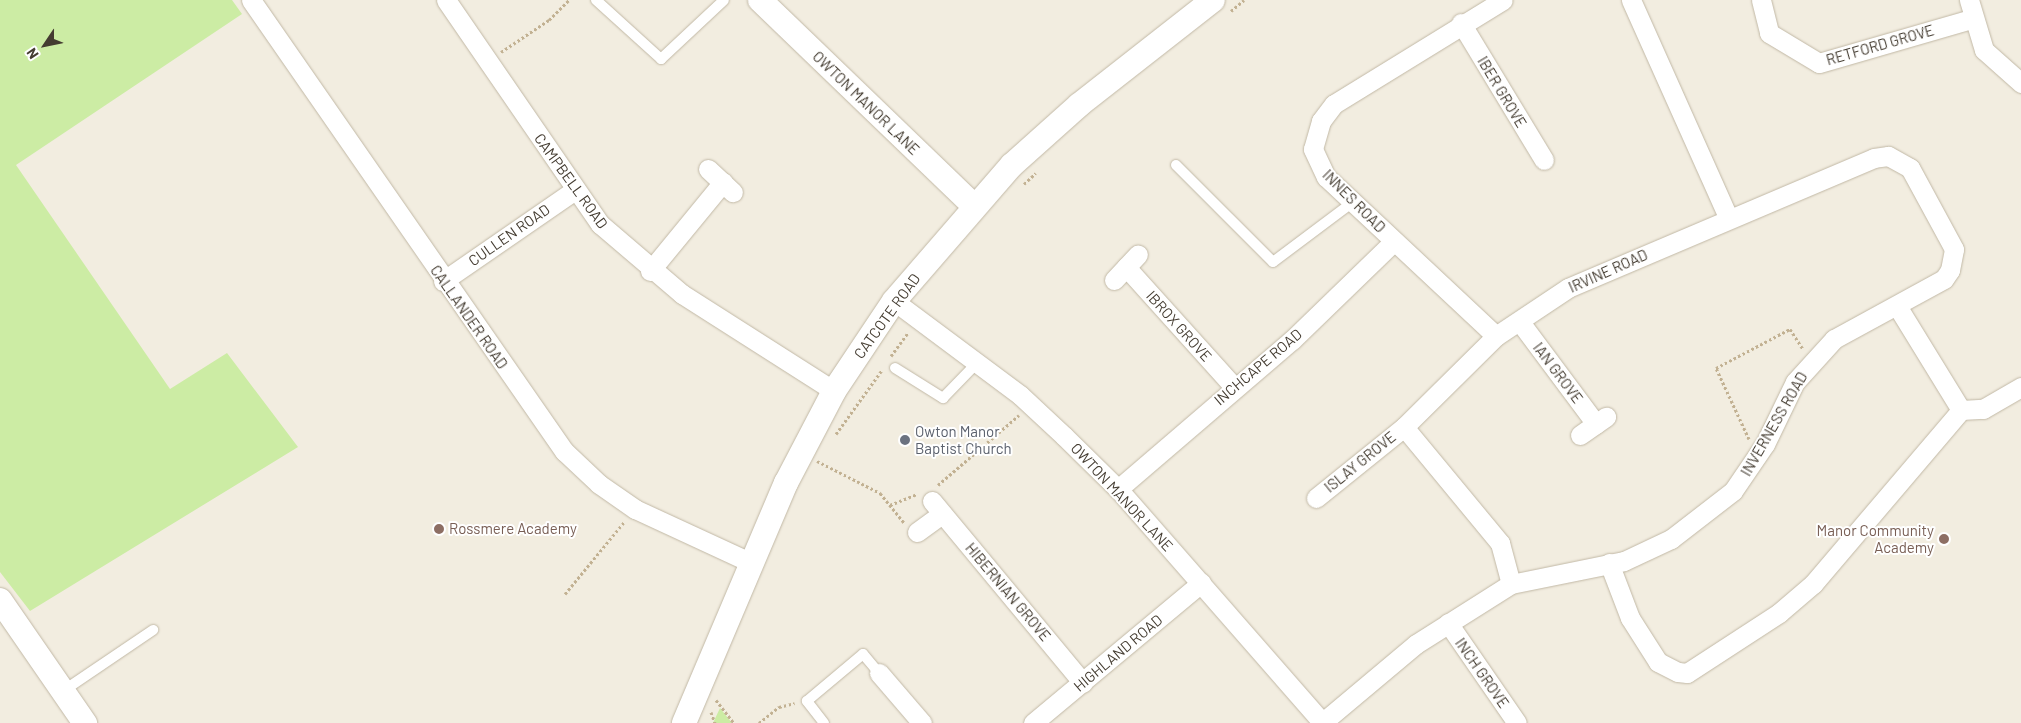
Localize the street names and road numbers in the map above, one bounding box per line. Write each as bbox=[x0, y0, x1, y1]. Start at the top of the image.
street label: RETFORD GROVE bbox=[1824, 21, 1936, 69]
street label: OWTON MANOR LANE bbox=[809, 47, 923, 159]
street label: IBER GROVE bbox=[1474, 53, 1530, 131]
street label: CAMPBELL ROAD bbox=[530, 130, 612, 232]
street label: INNES ROAD bbox=[1319, 166, 1389, 236]
street label: CULLEN ROAD bbox=[465, 200, 553, 270]
street label: IRVINE ROAD bbox=[1566, 246, 1650, 296]
street label: CALLANDER ROAD bbox=[427, 262, 511, 372]
street label: CATCOTE ROAD bbox=[850, 270, 924, 362]
street label: IBROX GROVE bbox=[1143, 287, 1215, 365]
street label: INCHCAPE ROAD bbox=[1210, 325, 1306, 409]
street label: IAN GROVE bbox=[1529, 339, 1587, 407]
street label: INVERNESS ROAD bbox=[1737, 369, 1811, 479]
street label: ISLAY GROVE bbox=[1321, 428, 1399, 496]
street label: OWTON MANOR LANE bbox=[1067, 439, 1177, 555]
street label: HIBERNIAN GROVE bbox=[962, 539, 1054, 645]
street label: HIGHLAND ROAD bbox=[1070, 611, 1166, 695]
street label: INCH GROVE bbox=[1451, 635, 1513, 711]

